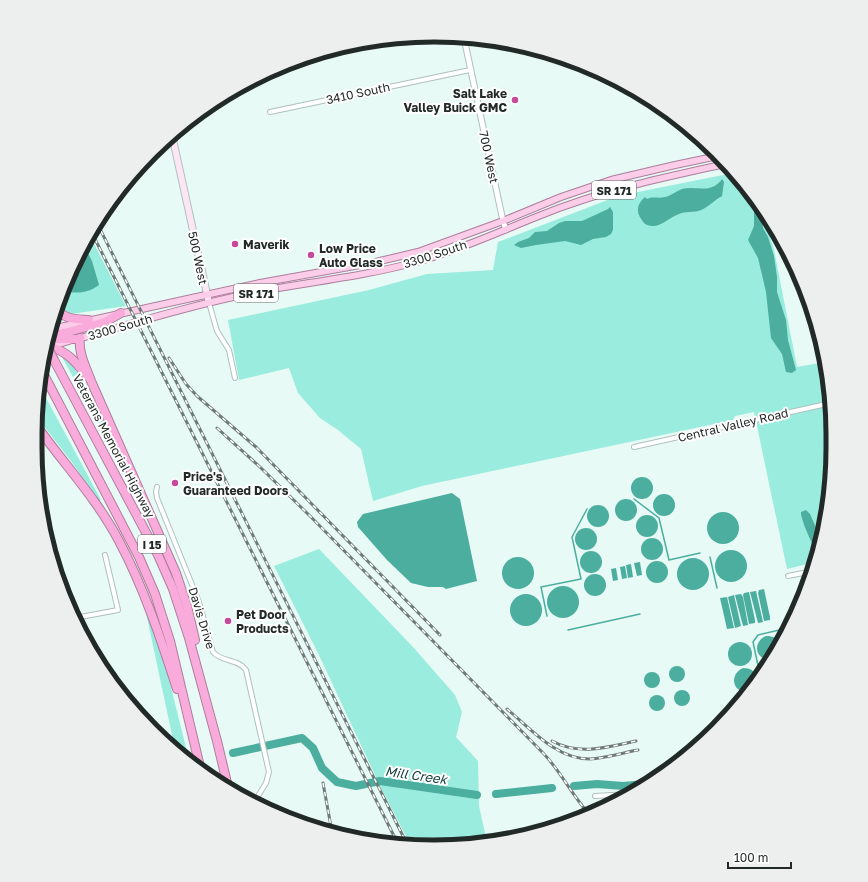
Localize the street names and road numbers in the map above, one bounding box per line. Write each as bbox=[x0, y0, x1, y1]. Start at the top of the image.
street label: 3410 South bbox=[325, 79, 391, 107]
street label: 700 West bbox=[476, 129, 502, 185]
road number: SR 171 bbox=[592, 181, 636, 199]
street label: 500 West bbox=[185, 230, 211, 286]
street label: 3300 South bbox=[401, 237, 469, 271]
road number: SR 171 bbox=[234, 284, 278, 302]
street label: 3300 South bbox=[86, 311, 154, 343]
street label: Veterans Memorial Highway bbox=[70, 372, 158, 521]
street label: Central Valley Road bbox=[676, 405, 790, 445]
road number: I 15 bbox=[138, 535, 166, 553]
street label: Davis Drive bbox=[185, 585, 219, 651]

